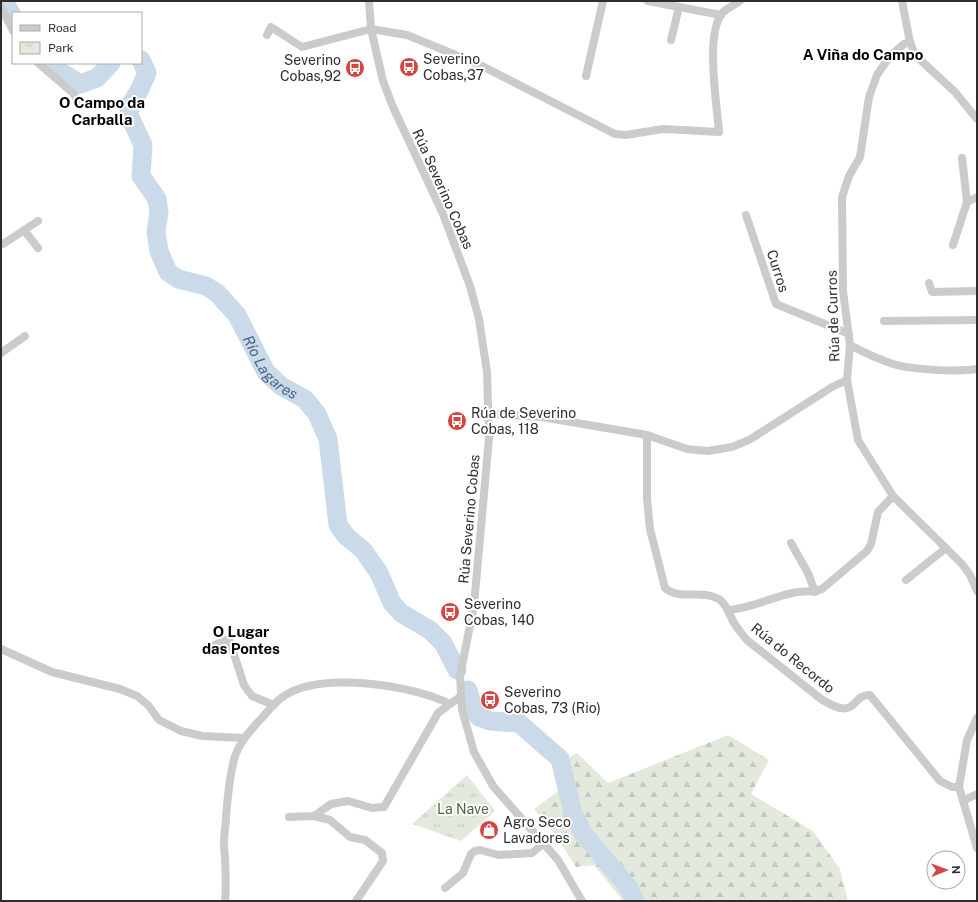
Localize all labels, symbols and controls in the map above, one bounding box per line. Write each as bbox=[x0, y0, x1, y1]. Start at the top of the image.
legend bbox=[12, 12, 142, 64]
text: Road bbox=[48, 21, 76, 35]
text: Park bbox=[48, 41, 74, 55]
district label: A Viña do Campo bbox=[803, 46, 924, 63]
place label: Severino Cobas,37 bbox=[423, 51, 484, 83]
place label: Severino Cobas,92 bbox=[280, 52, 341, 84]
bus stop icon: Severino Cobas,37 bbox=[398, 56, 420, 78]
bus stop icon: Severino Cobas,92 bbox=[344, 57, 366, 79]
district label: O Campo da Carballa bbox=[59, 94, 145, 128]
street label: Rúa Severino Cobas bbox=[409, 127, 477, 251]
street label: Curros bbox=[764, 248, 792, 294]
street label: Rúa de Curros bbox=[823, 270, 843, 362]
water label: Río Lagares bbox=[240, 332, 301, 402]
place label: Rúa de Severino Cobas, 118 bbox=[471, 405, 576, 437]
bus stop icon: Rúa de Severino Cobas, 118 bbox=[446, 410, 468, 432]
street label: Rúa Severino Cobas bbox=[455, 454, 483, 584]
place label: Severino Cobas, 140 bbox=[464, 596, 534, 628]
bus stop icon: Severino Cobas, 140 bbox=[439, 601, 461, 623]
street label: Rúa do Recordo bbox=[748, 620, 838, 696]
district label: O Lugar das Pontes bbox=[202, 623, 280, 657]
place label: Severino Cobas, 73 (Rio) bbox=[504, 684, 601, 716]
bus stop icon: Severino Cobas, 73 (Rio) bbox=[479, 689, 501, 711]
park label: La Nave bbox=[437, 801, 489, 817]
place label: Agro Seco Lavadores bbox=[503, 814, 571, 846]
shop icon: Agro Seco Lavadores bbox=[478, 819, 500, 841]
north arrow bbox=[926, 850, 966, 890]
text: N bbox=[950, 865, 962, 874]

